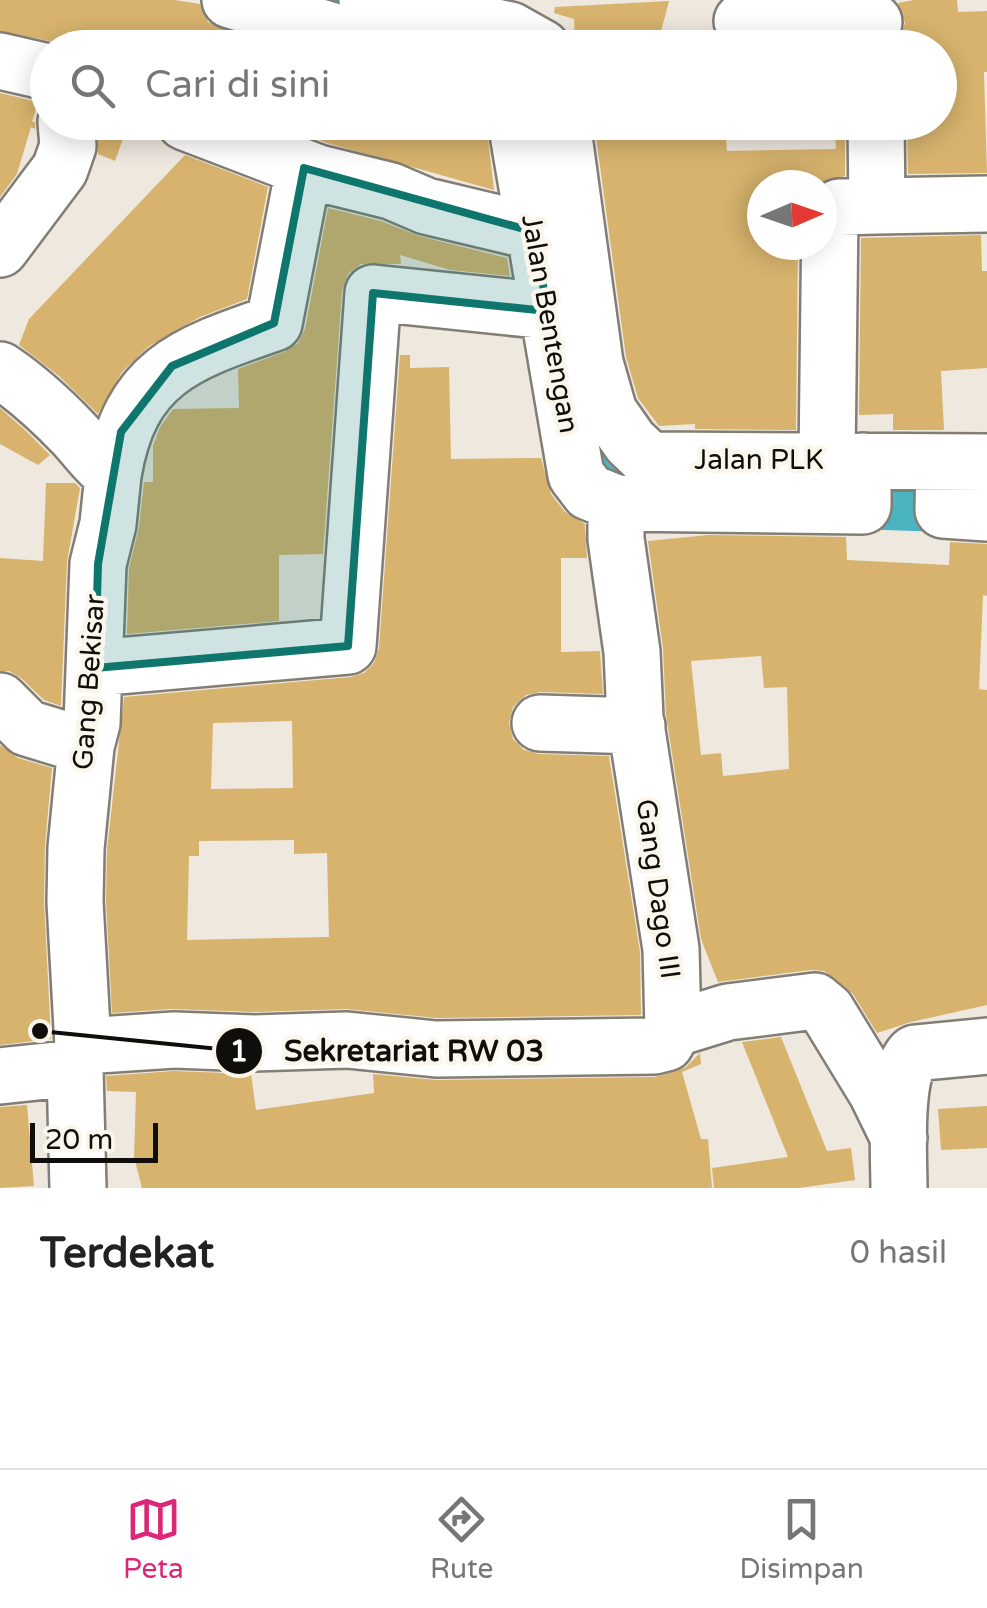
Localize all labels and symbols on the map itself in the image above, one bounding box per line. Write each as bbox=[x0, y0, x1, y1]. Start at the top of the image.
north arrow bbox=[747, 170, 837, 260]
street label: Jalan Bentengan bbox=[514, 212, 586, 436]
street label: Jalan PLK bbox=[694, 443, 824, 477]
street label: Gang Bekisar bbox=[66, 593, 112, 771]
street label: Gang Dago III bbox=[629, 797, 687, 981]
callout: Sekretariat RW 03 bbox=[214, 1021, 564, 1081]
text: 1 bbox=[230, 1033, 248, 1070]
text: Sekretariat RW 03 bbox=[284, 1033, 544, 1070]
scale bar bbox=[30, 1118, 158, 1162]

